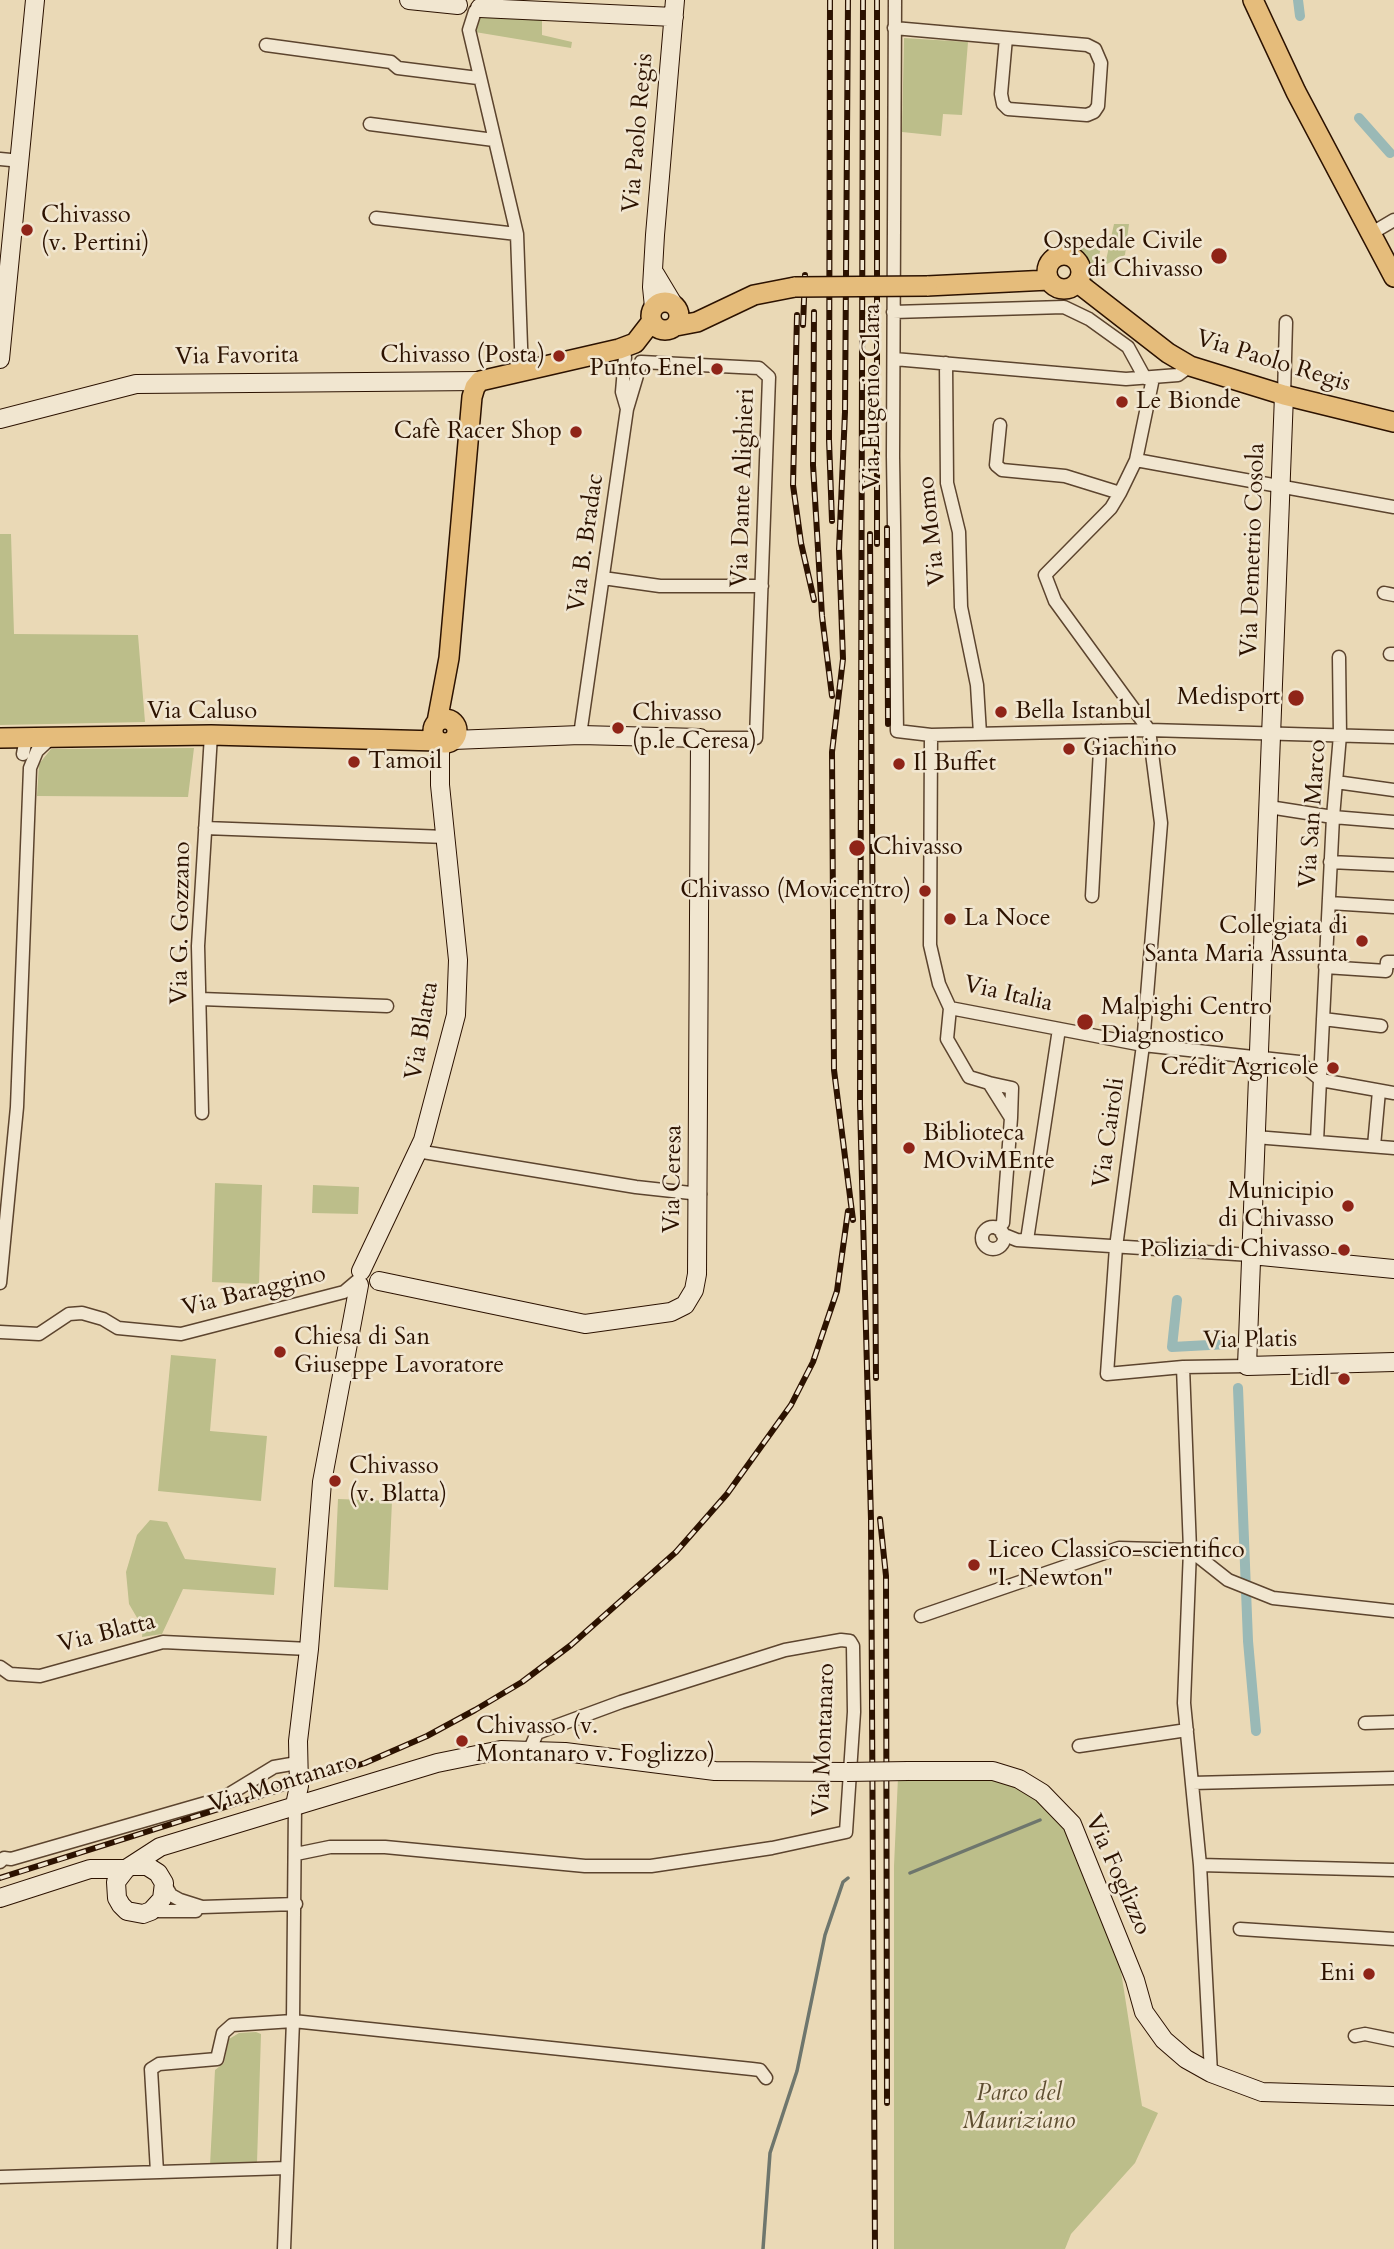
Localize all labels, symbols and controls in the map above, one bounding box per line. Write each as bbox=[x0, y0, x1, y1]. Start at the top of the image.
street label: Via Paolo Regis bbox=[618, 52, 660, 214]
place label: Chivasso (v. Pertini) bbox=[41, 202, 149, 258]
marker: Chivasso (v. Pertini) bbox=[19, 222, 35, 238]
place label: Ospedale Civile di Chivasso bbox=[1043, 228, 1203, 284]
marker: Ospedale Civile di Chivasso bbox=[1209, 246, 1229, 266]
street label: Via Eugenio Clara bbox=[859, 303, 887, 491]
street label: Via Paolo Regis bbox=[1192, 325, 1354, 399]
street label: Via Favorita bbox=[175, 342, 299, 372]
place label: Chivasso (Posta) bbox=[380, 342, 545, 370]
marker: Chivasso (Posta) bbox=[551, 348, 567, 364]
place label: Punto Enel bbox=[590, 355, 703, 383]
marker: Punto Enel bbox=[709, 361, 725, 377]
street label: Via Dante Alighieri bbox=[726, 388, 762, 588]
place label: Le Bionde bbox=[1136, 388, 1241, 416]
marker: Le Bionde bbox=[1114, 394, 1130, 410]
place label: Cafè Racer Shop bbox=[394, 418, 562, 446]
marker: Cafè Racer Shop bbox=[568, 424, 584, 440]
street label: Via Demetrio Cosola bbox=[1236, 443, 1272, 657]
street label: Via B. Bradac bbox=[563, 472, 611, 614]
street label: Via Momo bbox=[913, 475, 953, 587]
place label: Medisport bbox=[1177, 684, 1280, 712]
marker: Medisport bbox=[1286, 688, 1306, 708]
street label: Via Caluso bbox=[147, 698, 257, 726]
place label: Bella Istanbul bbox=[1015, 698, 1151, 726]
place label: Chivasso (p.le Ceresa) bbox=[632, 700, 757, 756]
marker: Bella Istanbul bbox=[993, 704, 1009, 720]
marker: Chivasso (p.le Ceresa) bbox=[610, 720, 626, 736]
place label: Giachino bbox=[1083, 735, 1177, 763]
street label: Via San Marco bbox=[1294, 739, 1334, 889]
marker: Giachino bbox=[1061, 741, 1077, 757]
place label: Tamoil bbox=[368, 748, 442, 776]
place label: Il Buffet bbox=[913, 750, 996, 778]
marker: Tamoil bbox=[346, 754, 362, 770]
marker: Il Buffet bbox=[891, 756, 907, 772]
place label: Chivasso bbox=[873, 834, 963, 862]
marker: Chivasso bbox=[847, 838, 867, 858]
street label: Via G. Gozzano bbox=[166, 841, 198, 1005]
place label: Chivasso (Movicentro) bbox=[680, 877, 911, 905]
marker: Chivasso (Movicentro) bbox=[917, 883, 933, 899]
place label: La Noce bbox=[964, 905, 1051, 933]
marker: La Noce bbox=[942, 911, 958, 927]
place label: Collegiata di Santa Maria Assunta bbox=[1144, 913, 1348, 969]
marker: Collegiata di Santa Maria Assunta bbox=[1354, 933, 1370, 949]
street label: Via Italia bbox=[961, 971, 1055, 1019]
street label: Via Blatta bbox=[400, 979, 446, 1083]
place label: Malpighi Centro Diagnostico bbox=[1101, 994, 1272, 1050]
marker: Malpighi Centro Diagnostico bbox=[1075, 1012, 1095, 1032]
place label: Crédit Agricole bbox=[1160, 1054, 1319, 1082]
marker: Crédit Agricole bbox=[1325, 1060, 1341, 1076]
street label: Via Cairoli bbox=[1088, 1076, 1132, 1190]
place label: Biblioteca MOviMEnte bbox=[923, 1120, 1055, 1176]
street label: Via Ceresa bbox=[659, 1125, 689, 1233]
marker: Biblioteca MOviMEnte bbox=[901, 1140, 917, 1156]
place label: Municipio di Chivasso bbox=[1218, 1178, 1334, 1234]
marker: Municipio di Chivasso bbox=[1340, 1198, 1356, 1214]
place label: Polizia di Chivasso bbox=[1140, 1236, 1330, 1264]
marker: Polizia di Chivasso bbox=[1336, 1242, 1352, 1258]
street label: Via Baraggino bbox=[179, 1260, 329, 1324]
place label: Chiesa di San Giuseppe Lavoratore bbox=[294, 1324, 504, 1380]
street label: Via Platis bbox=[1203, 1326, 1297, 1356]
marker: Chiesa di San Giuseppe Lavoratore bbox=[272, 1344, 288, 1360]
place label: Lidl bbox=[1290, 1365, 1330, 1393]
marker: Lidl bbox=[1336, 1371, 1352, 1387]
place label: Chivasso (v. Blatta) bbox=[349, 1453, 447, 1509]
marker: Chivasso (v. Blatta) bbox=[327, 1473, 343, 1489]
place label: Liceo Classico-scientifico "I. Newton" bbox=[988, 1537, 1245, 1593]
marker: Liceo Classico-scientifico "I. Newton" bbox=[966, 1557, 982, 1573]
street label: Via Blatta bbox=[55, 1608, 159, 1660]
street label: Via Montanaro bbox=[808, 1662, 842, 1818]
place label: Chivasso (v. Montanaro v. Foglizzo) bbox=[476, 1713, 715, 1769]
marker: Chivasso (v. Montanaro v. Foglizzo) bbox=[454, 1733, 470, 1749]
street label: Via Montanaro bbox=[205, 1748, 361, 1820]
street label: Via Foglizzo bbox=[1078, 1810, 1156, 1940]
place label: Eni bbox=[1320, 1960, 1355, 1988]
marker: Eni bbox=[1361, 1966, 1377, 1982]
park label: Parco del Mauriziano bbox=[962, 2080, 1076, 2136]

